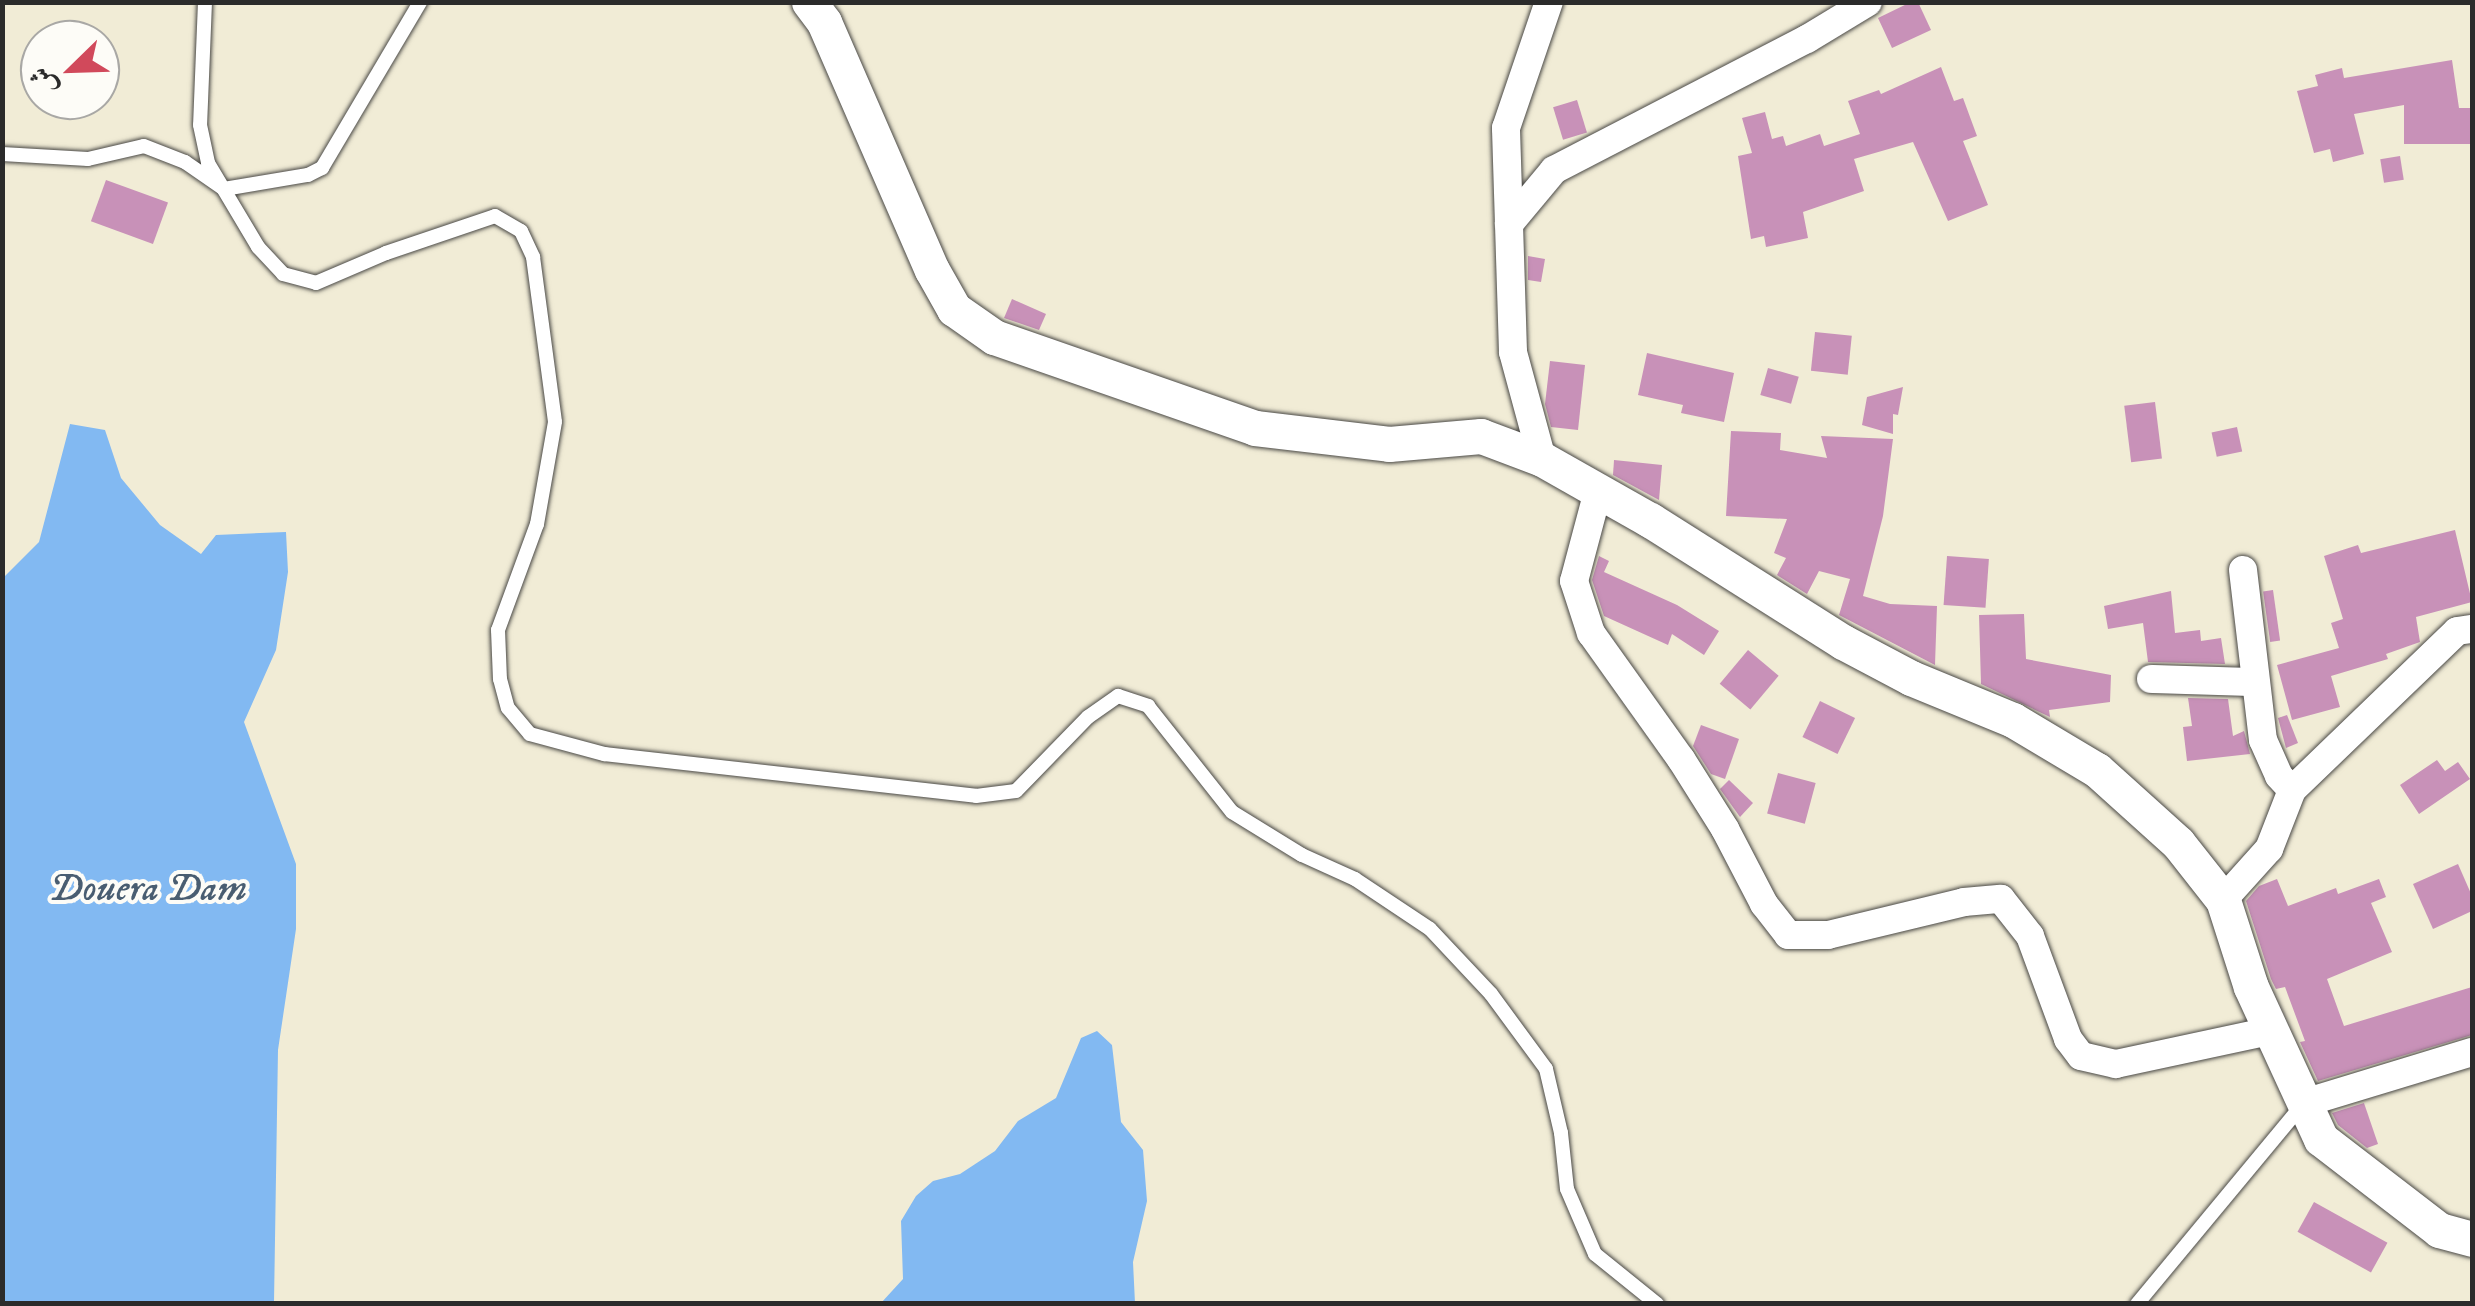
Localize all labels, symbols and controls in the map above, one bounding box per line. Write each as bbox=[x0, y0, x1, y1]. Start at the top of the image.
north arrow bbox=[20, 20, 120, 120]
text: ش bbox=[22, 62, 65, 101]
water label: Douera Dam bbox=[49, 867, 247, 913]

